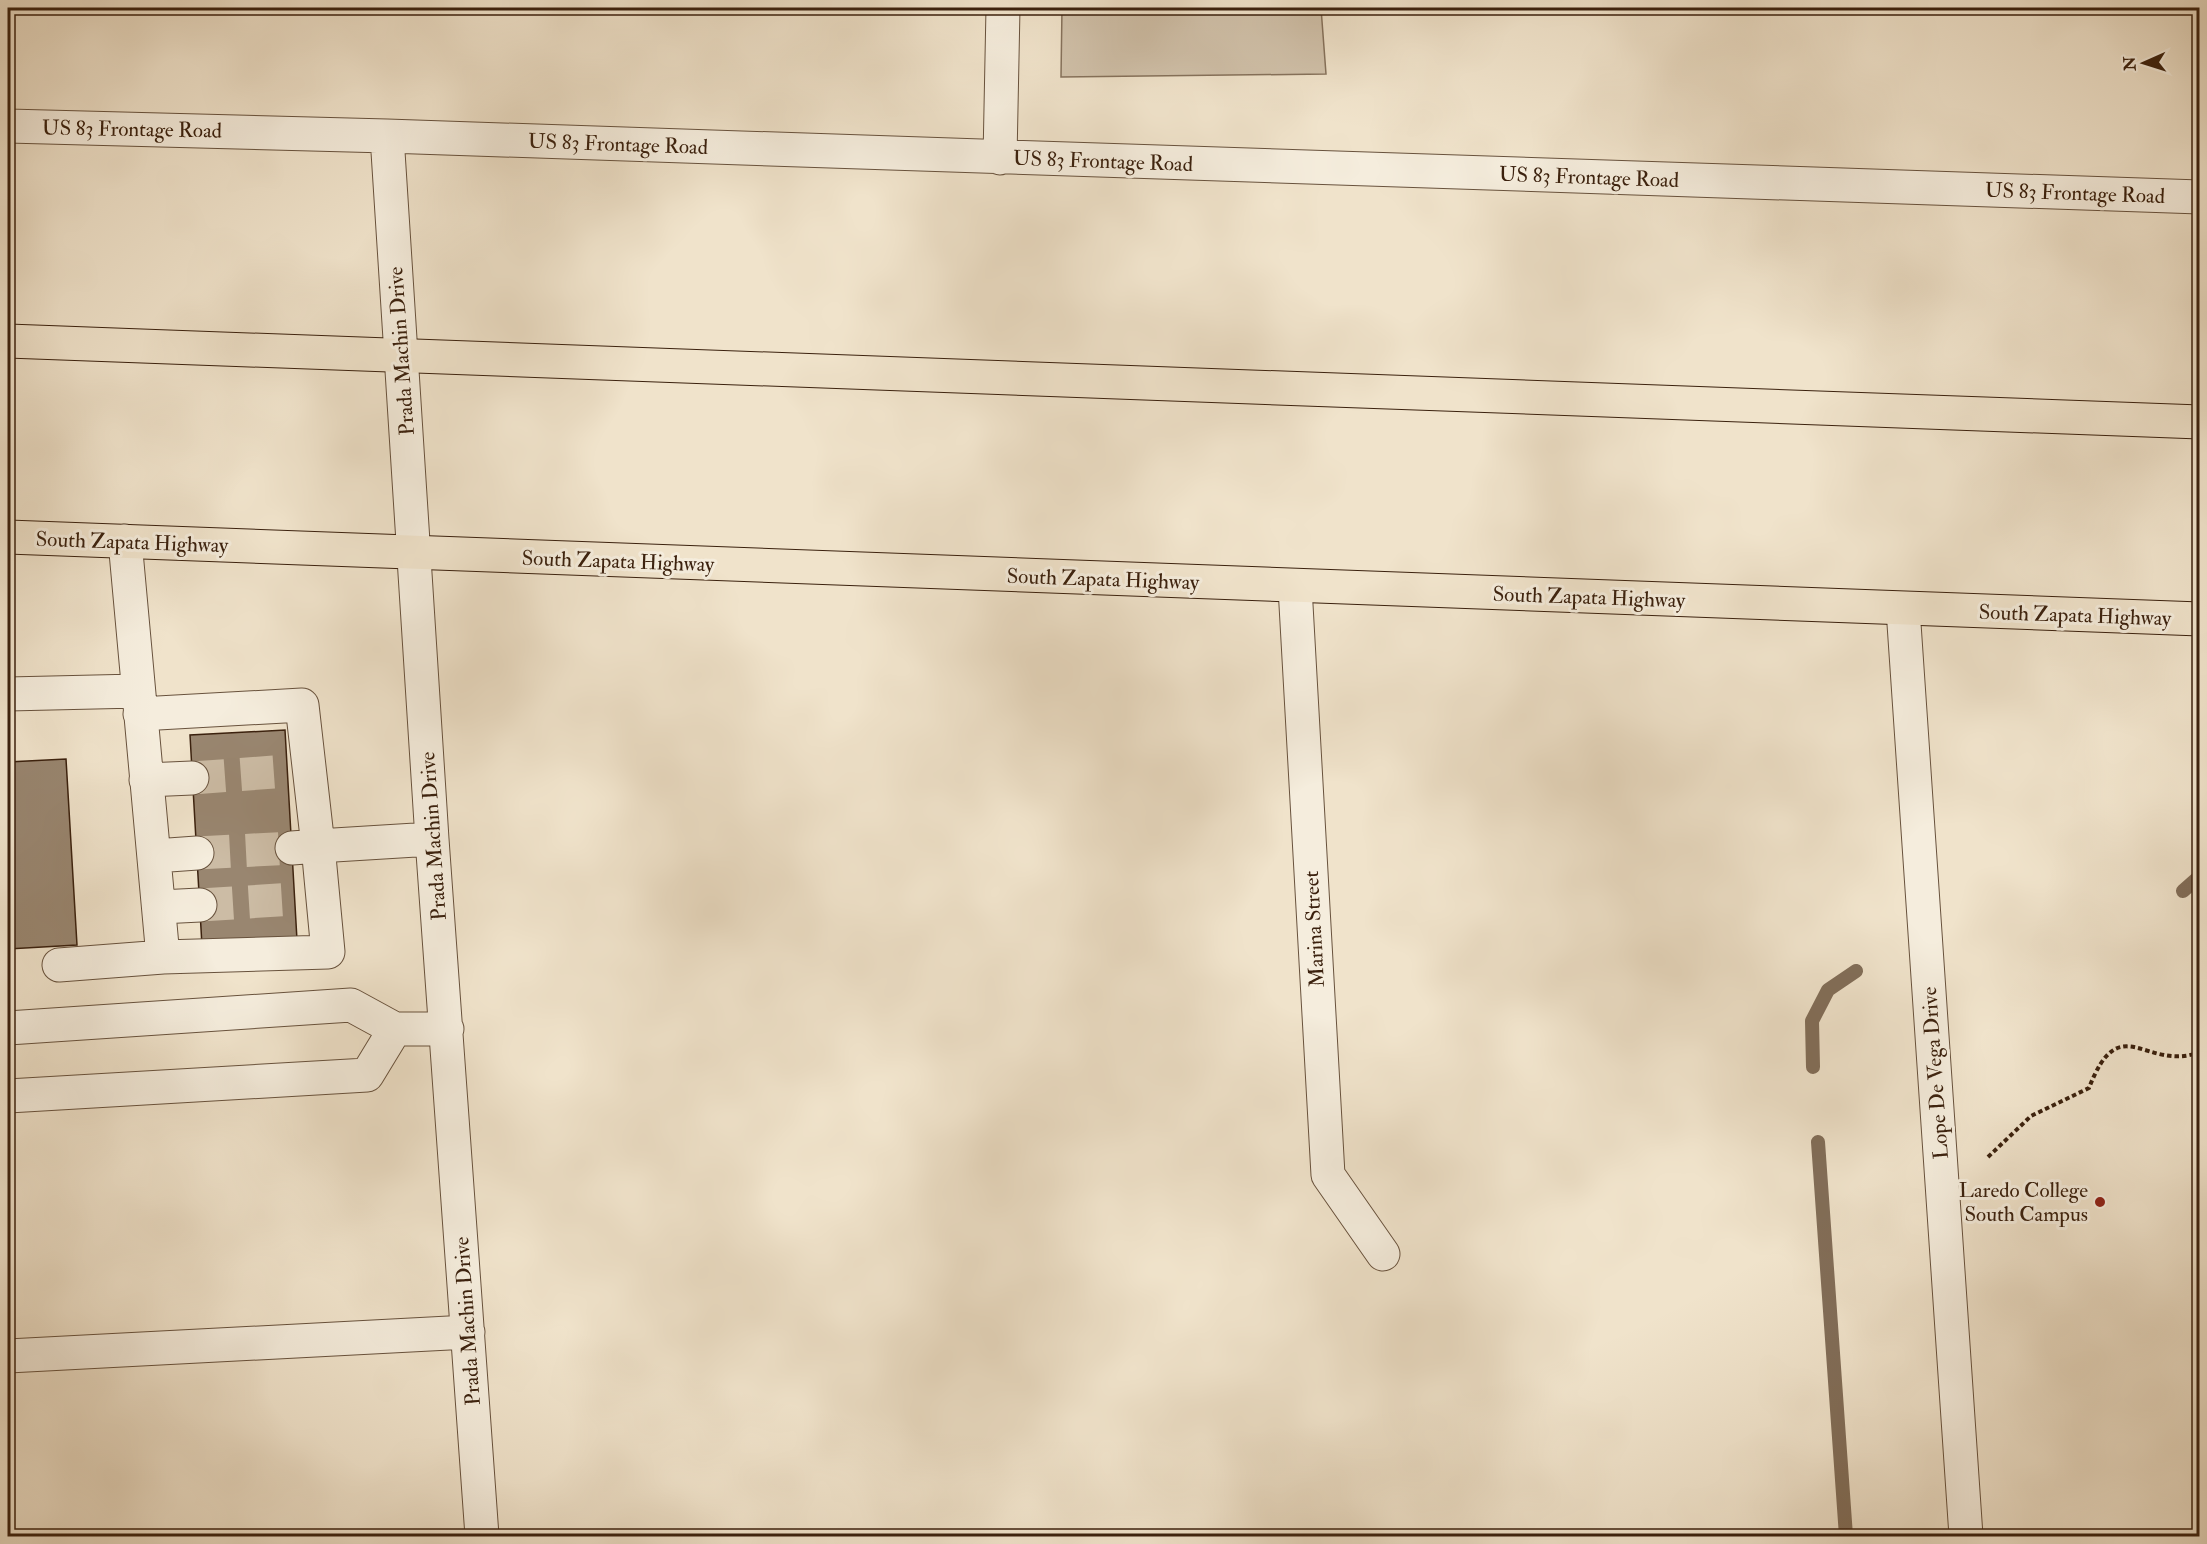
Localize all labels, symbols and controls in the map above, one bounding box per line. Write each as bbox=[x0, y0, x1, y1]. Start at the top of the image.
north arrow bbox=[2114, 33, 2174, 93]
text: N bbox=[2120, 55, 2140, 72]
street label: US 83 Frontage Road bbox=[42, 114, 223, 145]
street label: US 83 Frontage Road bbox=[528, 128, 709, 161]
street label: US 83 Frontage Road bbox=[1013, 145, 1194, 178]
street label: US 83 Frontage Road bbox=[1499, 161, 1680, 194]
street label: US 83 Frontage Road bbox=[1985, 177, 2166, 210]
street label: Prada Machin Drive bbox=[382, 265, 421, 436]
street label: South Zapata Highway bbox=[35, 526, 230, 559]
street label: South Zapata Highway bbox=[521, 545, 716, 578]
street label: South Zapata Highway bbox=[1006, 563, 1201, 596]
street label: South Zapata Highway bbox=[1492, 581, 1687, 614]
street label: South Zapata Highway bbox=[1978, 599, 2173, 632]
street label: Prada Machin Drive bbox=[414, 750, 453, 921]
street label: Marina Street bbox=[1298, 870, 1331, 988]
street label: Lope De Vega Drive bbox=[1916, 986, 1955, 1160]
place label: Laredo College South Campus bbox=[1959, 1177, 2088, 1228]
marker: Laredo College South Campus bbox=[2093, 1195, 2107, 1209]
street label: Prada Machin Drive bbox=[448, 1235, 487, 1406]

